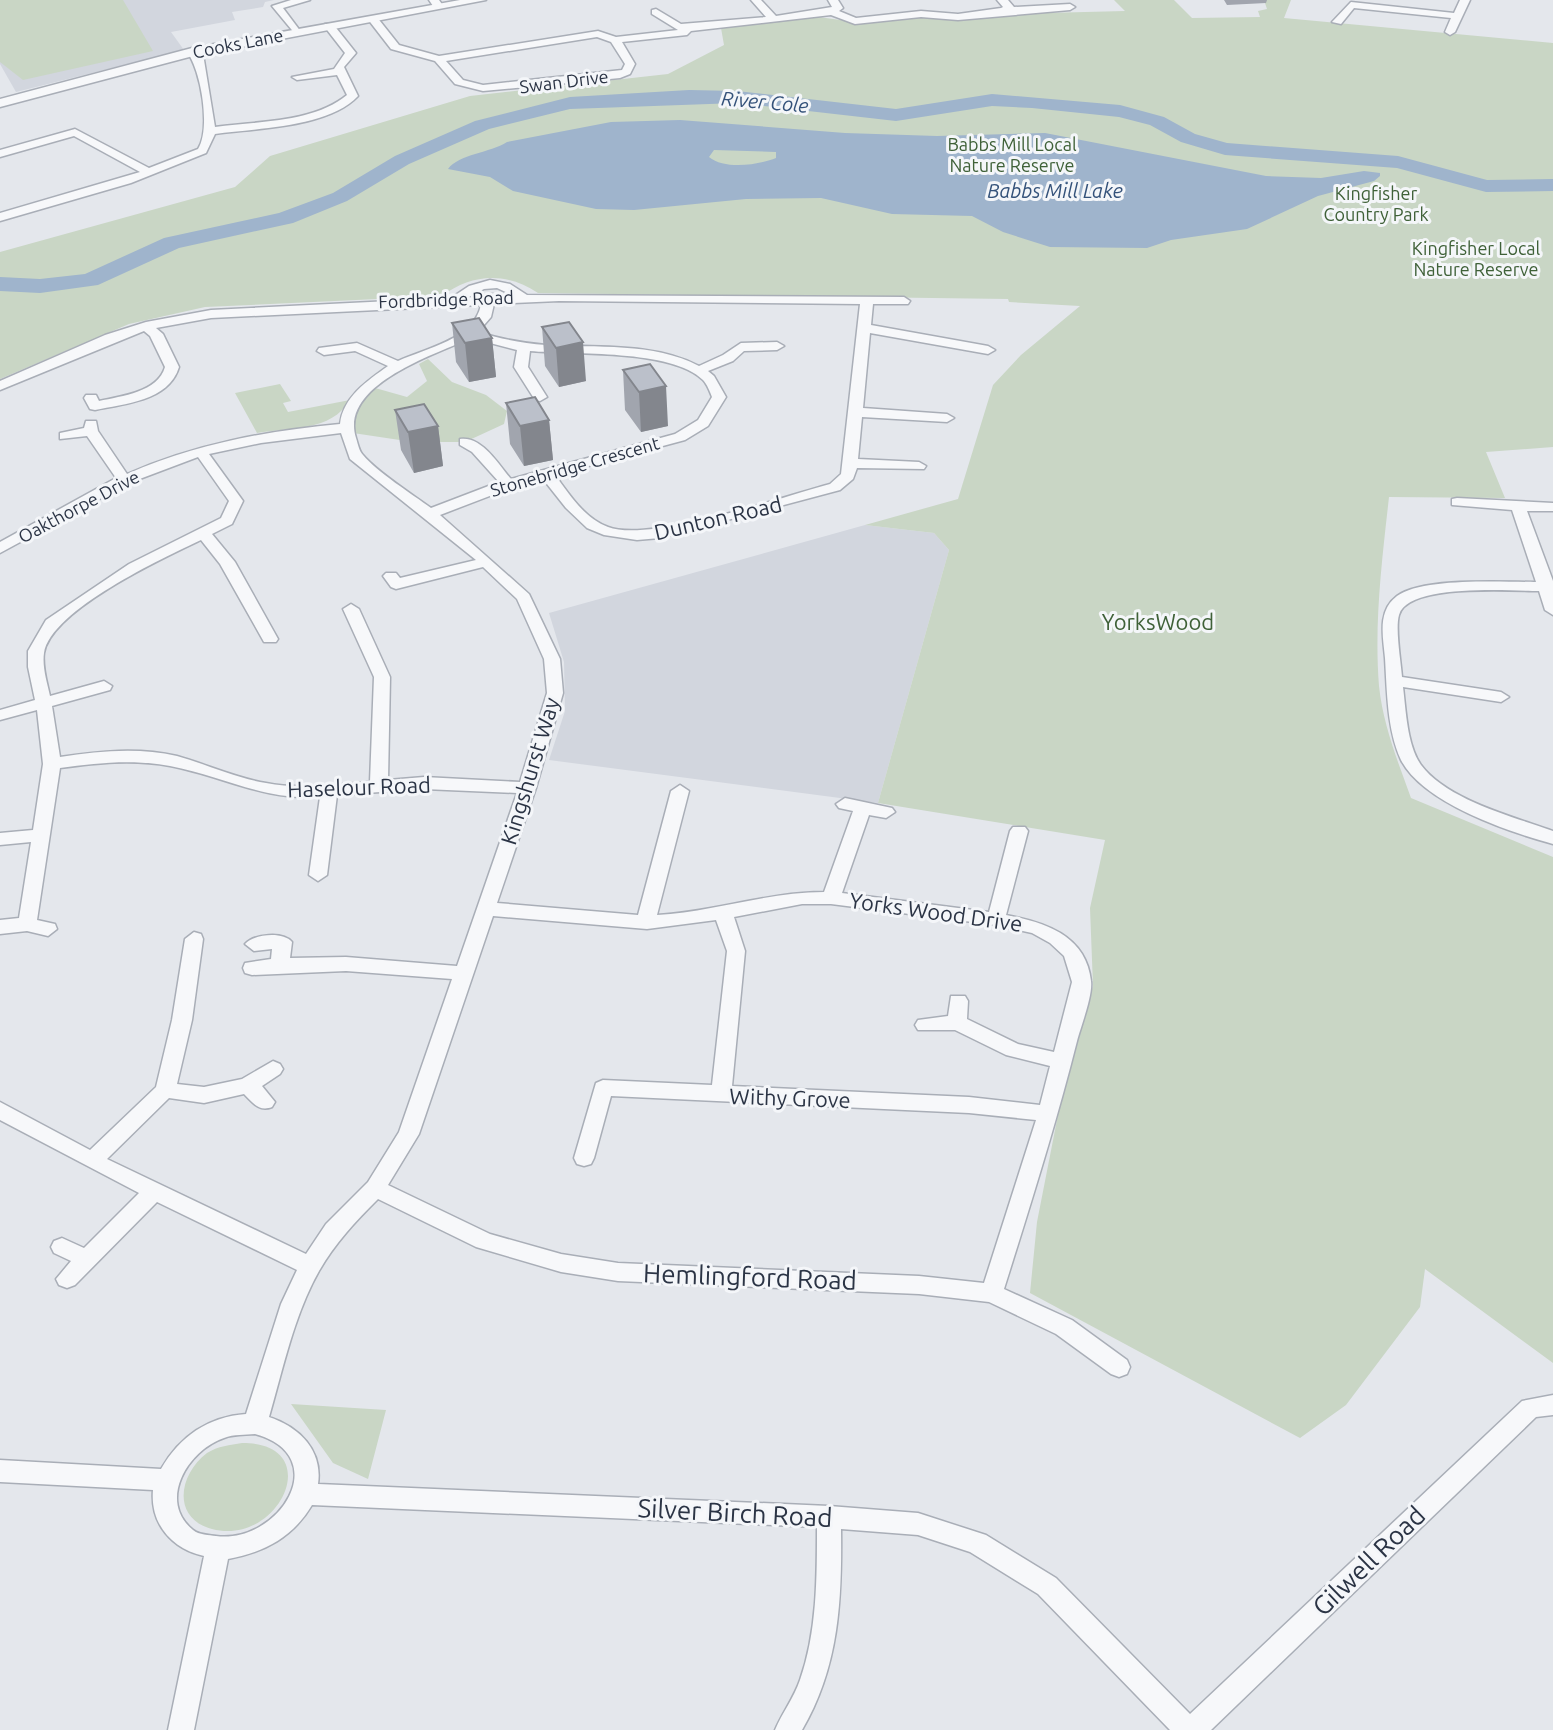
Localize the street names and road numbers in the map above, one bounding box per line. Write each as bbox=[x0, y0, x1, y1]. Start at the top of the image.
street label: Cooks Lane bbox=[191, 24, 285, 62]
street label: Swan Drive bbox=[518, 66, 610, 96]
street label: Fordbridge Road bbox=[378, 287, 514, 311]
street label: Stonebridge Crescent bbox=[488, 432, 662, 500]
street label: Oakthorpe Drive bbox=[15, 466, 142, 546]
street label: Dunton Road bbox=[652, 491, 784, 544]
street label: Kingshurst Way bbox=[495, 694, 564, 847]
street label: Haselour Road bbox=[287, 772, 431, 801]
street label: Yorks Wood Drive bbox=[848, 887, 1024, 936]
street label: Withy Grove bbox=[729, 1083, 851, 1112]
street label: Hemlingford Road bbox=[643, 1258, 857, 1295]
street label: Silver Birch Road bbox=[637, 1493, 833, 1532]
street label: Gilwell Road bbox=[1307, 1500, 1431, 1621]

